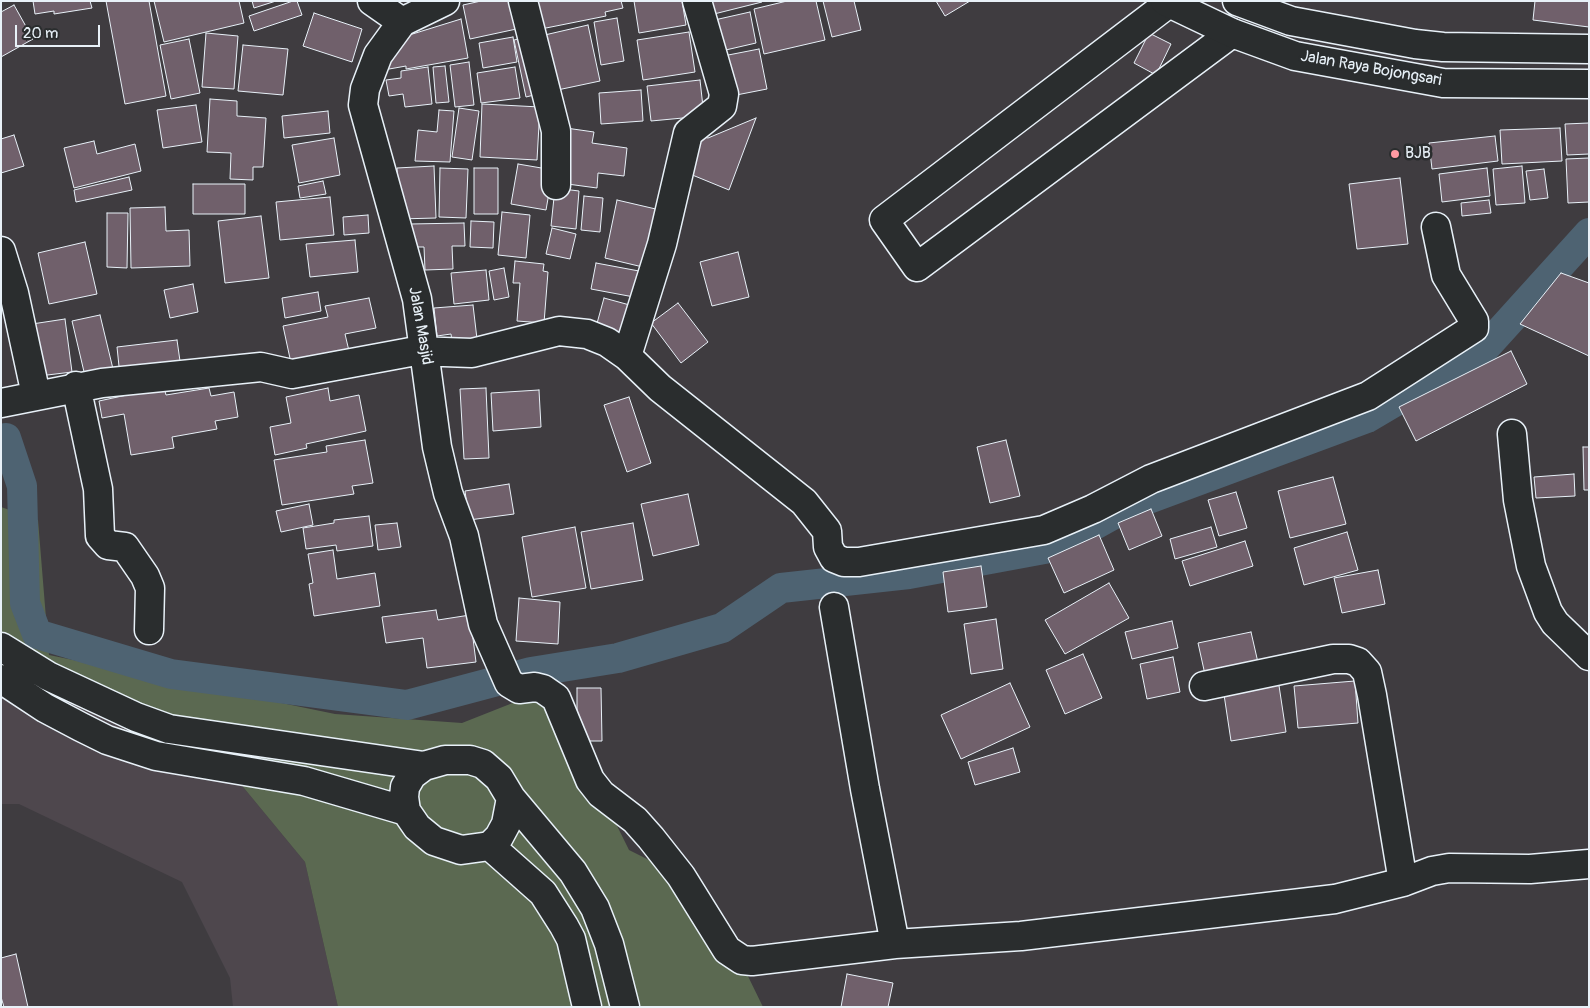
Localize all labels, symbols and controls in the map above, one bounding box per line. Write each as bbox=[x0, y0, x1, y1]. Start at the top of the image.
scale bar bbox=[18, 15, 102, 47]
text: 20 m bbox=[23, 24, 58, 43]
street label: Jalan Raya Bojongsari bbox=[1299, 47, 1443, 91]
place label: BJB bbox=[1405, 144, 1431, 164]
marker: BJB bbox=[1389, 148, 1401, 160]
street label: Jalan Masjid bbox=[404, 285, 436, 367]

